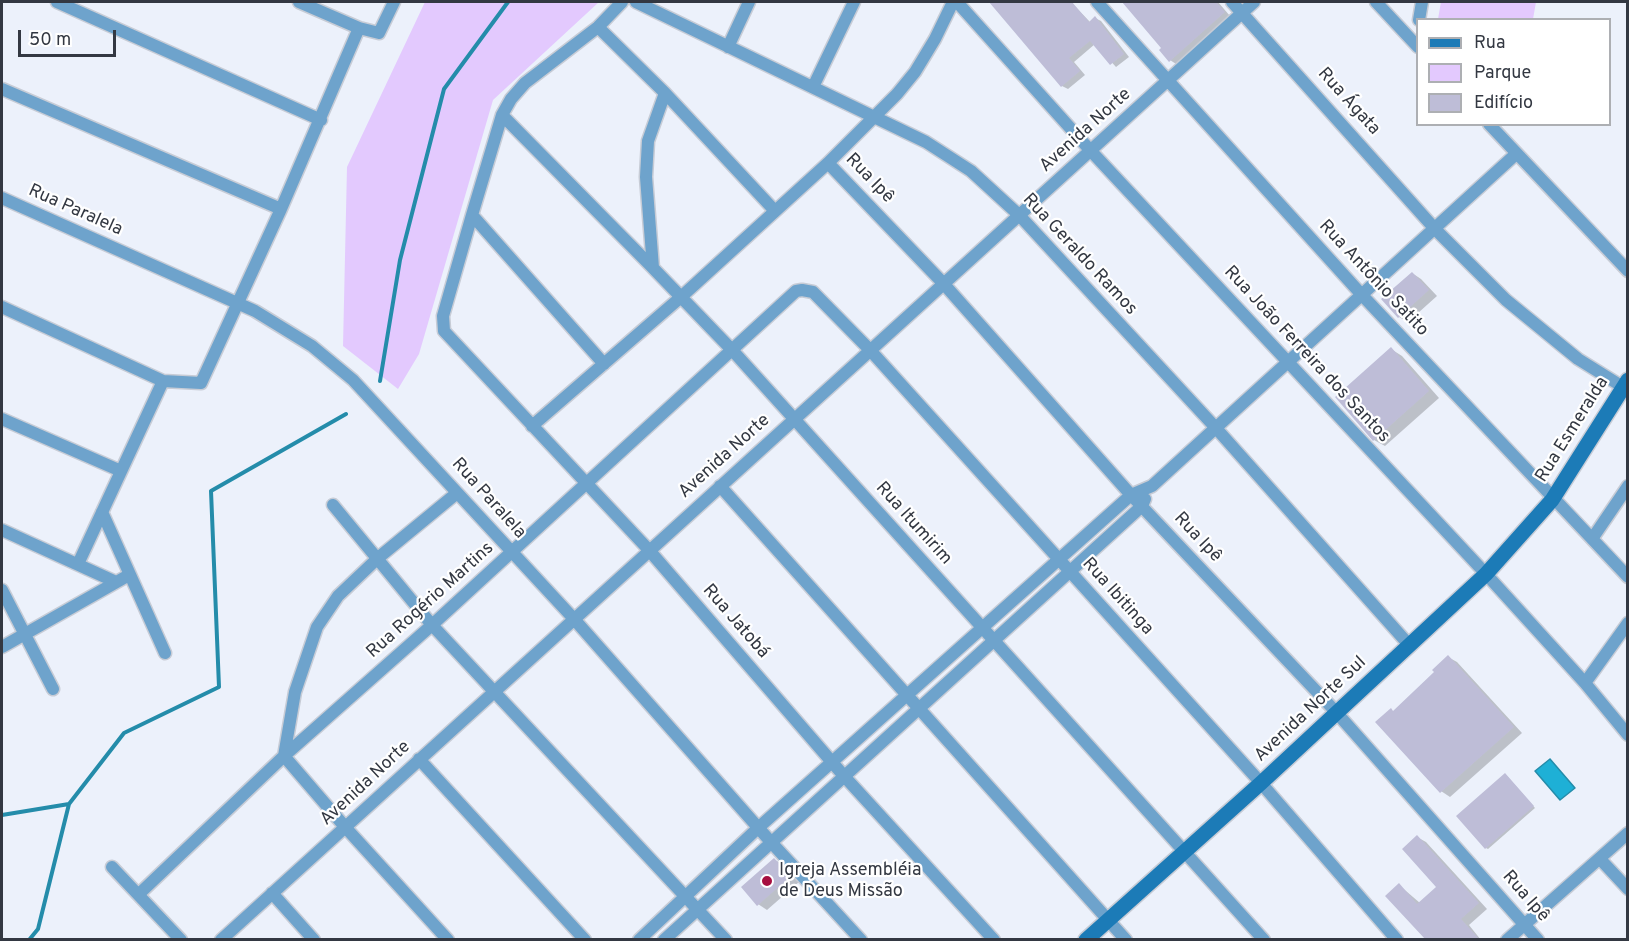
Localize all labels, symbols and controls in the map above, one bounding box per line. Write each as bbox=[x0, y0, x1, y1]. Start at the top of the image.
scale bar bbox=[21, 18, 118, 56]
legend bbox=[1416, 18, 1611, 126]
text: 50 m bbox=[29, 29, 71, 52]
text: Rua bbox=[1474, 32, 1505, 55]
text: Parque bbox=[1474, 62, 1531, 85]
street label: Rua Ágata bbox=[1312, 64, 1384, 140]
street label: Avenida Norte bbox=[1036, 84, 1136, 178]
text: Edifício bbox=[1474, 92, 1533, 115]
street label: Rua Ipê bbox=[840, 150, 898, 208]
street label: Rua Paralela bbox=[24, 181, 126, 241]
street label: Rua Geraldo Ramos bbox=[1017, 190, 1141, 320]
street label: Rua Antônio Satito bbox=[1314, 216, 1432, 342]
street label: Rua João Ferreira dos Santos bbox=[1218, 262, 1394, 448]
street label: Rua Esmeralda bbox=[1532, 373, 1614, 487]
street label: Avenida Norte bbox=[675, 410, 775, 504]
street label: Rua Paralela bbox=[446, 454, 530, 544]
street label: Rua Itumirim bbox=[870, 478, 956, 570]
street label: Rua Ipê bbox=[1168, 508, 1226, 568]
street label: Rua Rogério Martins bbox=[363, 538, 499, 664]
street label: Rua Ibitinga bbox=[1077, 554, 1157, 640]
street label: Rua Jatobá bbox=[697, 581, 773, 663]
street label: Avenida Norte Sul bbox=[1251, 653, 1371, 767]
street label: Avenida Norte bbox=[317, 737, 415, 831]
place label: Igreja Assembléia de Deus Missão bbox=[779, 860, 921, 902]
street label: Rua Ipê bbox=[1497, 867, 1553, 927]
marker: Igreja Assembléia de Deus Missão bbox=[760, 874, 774, 888]

